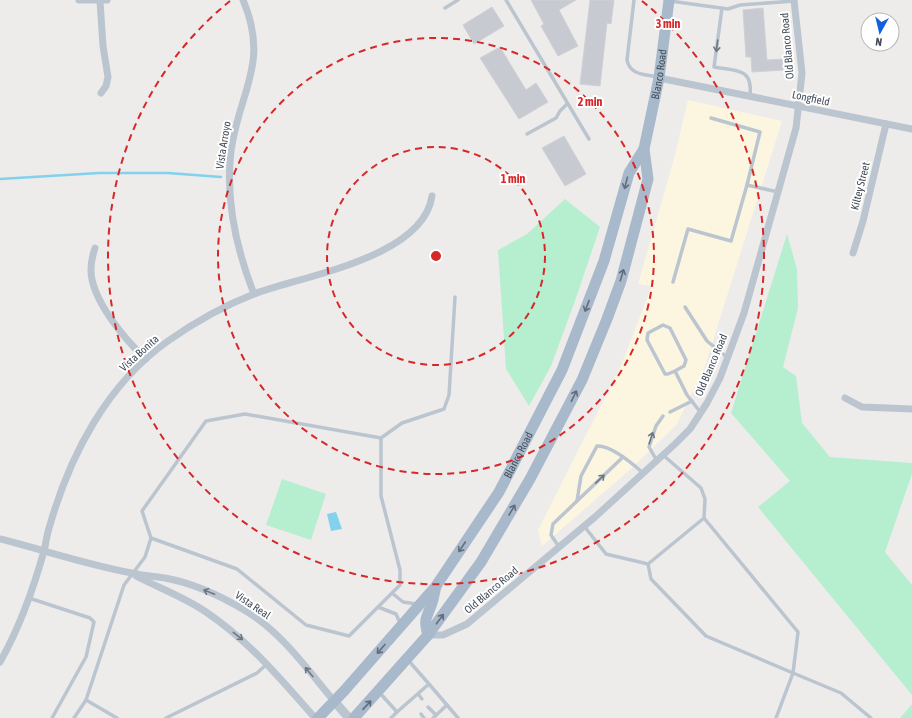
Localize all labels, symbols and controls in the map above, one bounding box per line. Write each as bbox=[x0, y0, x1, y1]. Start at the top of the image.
street label: Old Blanco Road bbox=[778, 12, 796, 80]
north arrow bbox=[860, 12, 900, 52]
text: 3 min bbox=[656, 17, 680, 31]
text: N bbox=[875, 36, 883, 48]
one-way arrow bbox=[713, 39, 721, 52]
street label: Blanco Road bbox=[649, 49, 669, 100]
street label: Longfield bbox=[791, 88, 831, 108]
text: 2 min bbox=[578, 95, 602, 109]
street label: Vista Arroyo bbox=[213, 120, 233, 170]
street label: Kiltey Street bbox=[848, 161, 872, 211]
text: 1 min bbox=[501, 172, 525, 186]
one-way arrow bbox=[622, 176, 630, 189]
centre of rings bbox=[429, 249, 443, 263]
one-way arrow bbox=[619, 269, 626, 282]
one-way arrow bbox=[582, 300, 590, 312]
street label: Vista Bonita bbox=[117, 332, 161, 374]
street label: Old Blanco Road bbox=[693, 332, 729, 398]
one-way arrow bbox=[571, 390, 578, 402]
street label: Blanco Road bbox=[501, 430, 535, 480]
one-way arrow bbox=[648, 432, 655, 445]
one-way arrow bbox=[595, 474, 605, 484]
one-way arrow bbox=[508, 504, 516, 516]
one-way arrow bbox=[458, 542, 466, 553]
street label: Old Blanco Road bbox=[462, 564, 520, 616]
one-way arrow bbox=[203, 588, 215, 595]
street label: Vista Real bbox=[233, 589, 273, 621]
one-way arrow bbox=[436, 613, 445, 624]
one-way arrow bbox=[232, 632, 243, 640]
one-way arrow bbox=[377, 644, 386, 654]
one-way arrow bbox=[305, 666, 314, 677]
one-way arrow bbox=[362, 699, 371, 710]

